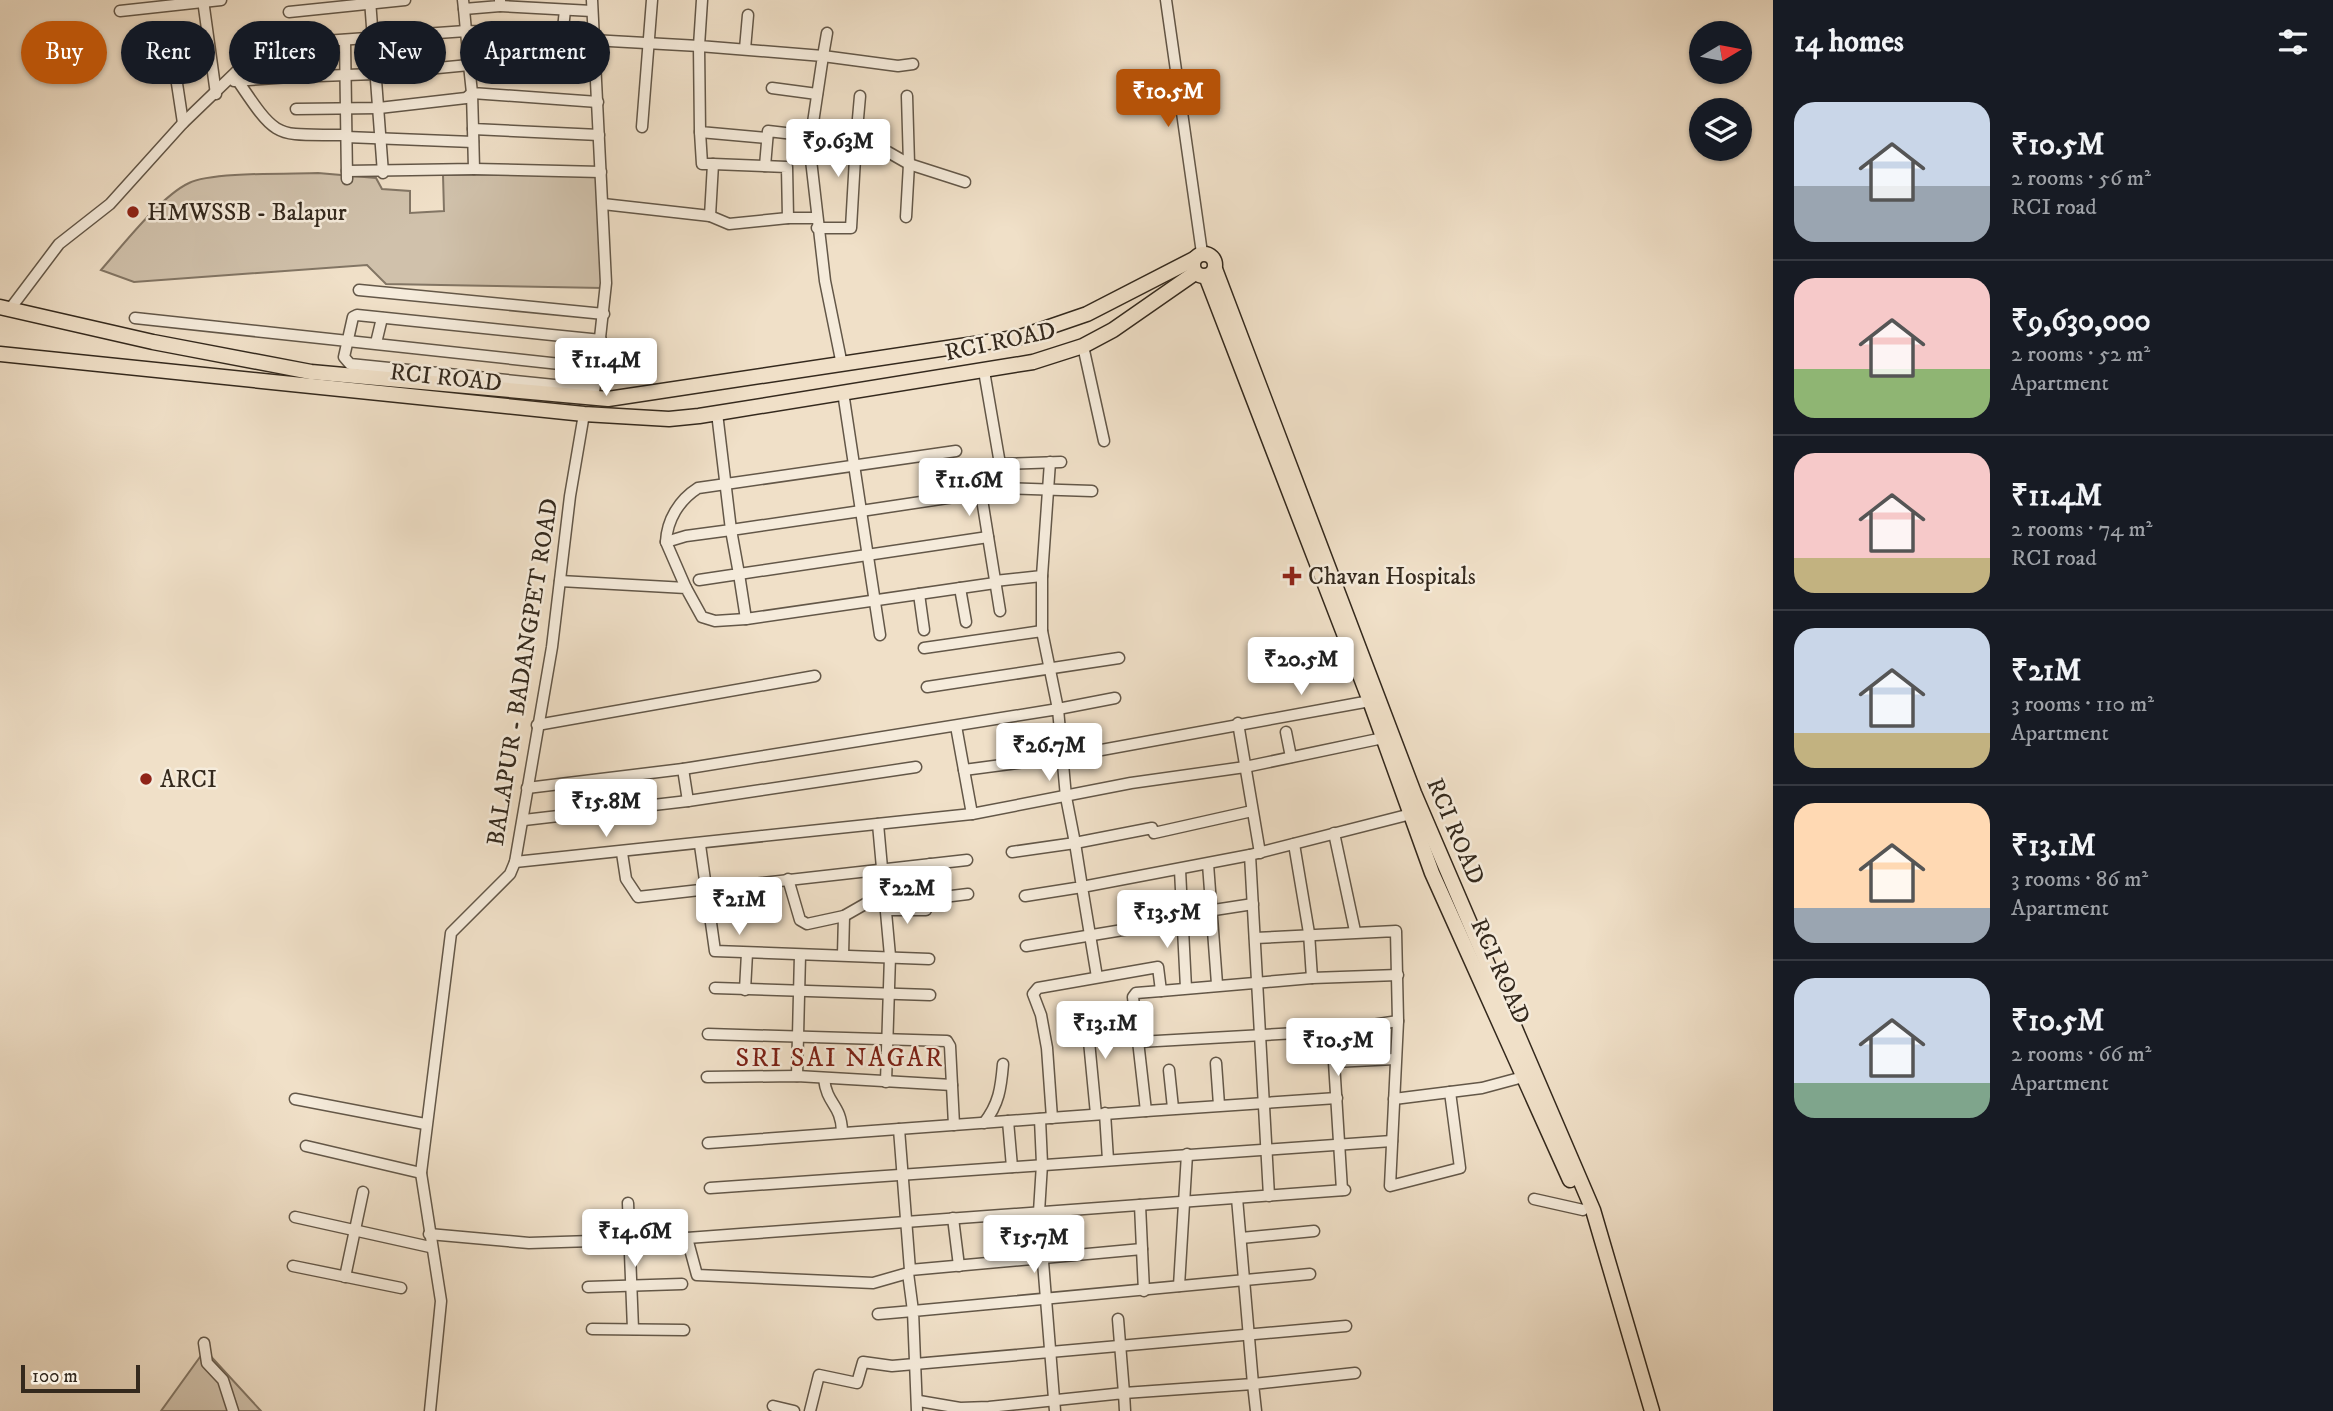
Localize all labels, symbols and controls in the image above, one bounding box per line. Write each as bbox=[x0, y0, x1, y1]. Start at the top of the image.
chip: Buy bbox=[21, 21, 107, 84]
chip: Rent bbox=[121, 21, 215, 84]
chip: Filters bbox=[229, 21, 340, 84]
chip: New bbox=[354, 21, 446, 84]
chip: Apartment bbox=[460, 21, 610, 84]
north arrow bbox=[1689, 21, 1752, 84]
map controls bbox=[1689, 21, 1752, 161]
icon: filters bbox=[2274, 23, 2312, 61]
text: 14 homes bbox=[1794, 24, 1904, 61]
pin: ₹10.5M bbox=[1111, 69, 1225, 129]
text: ₹10.5M bbox=[1132, 77, 1204, 106]
button: layers bbox=[1689, 98, 1752, 161]
pin: ₹9.63M bbox=[781, 120, 895, 179]
text: ₹9.63M bbox=[802, 127, 874, 156]
text: ₹10.5M bbox=[2011, 127, 2104, 164]
icon: home bbox=[1850, 130, 1934, 214]
text: 2 rooms · 56 m² bbox=[2011, 164, 2151, 193]
text: RCI road bbox=[2011, 193, 2097, 222]
place label: HMWSSB - Balapur bbox=[147, 198, 347, 228]
marker: HMWSSB - Balapur bbox=[125, 204, 141, 220]
text: ₹9,630,000 bbox=[2011, 303, 2151, 340]
icon: home bbox=[1850, 306, 1934, 390]
street label: RCI ROAD bbox=[942, 316, 1058, 368]
pin: ₹11.4M bbox=[549, 338, 663, 398]
text: 2 rooms · 52 m² bbox=[2011, 340, 2150, 369]
text: ₹11.4M bbox=[571, 346, 641, 375]
street label: RCI ROAD bbox=[388, 357, 503, 399]
text: Apartment bbox=[2011, 369, 2109, 398]
pin: ₹11.6M bbox=[912, 458, 1026, 518]
text: ₹11.6M bbox=[935, 466, 1003, 495]
text: ₹11.4M bbox=[2011, 478, 2102, 515]
icon: home bbox=[1850, 481, 1934, 565]
street label: BALAPUR - BADANGPET ROAD bbox=[481, 496, 565, 848]
text: 2 rooms · 74 m² bbox=[2011, 515, 2152, 544]
text: RCI road bbox=[2011, 544, 2097, 573]
place label: Chavan Hospitals bbox=[1308, 562, 1476, 592]
marker: Chavan Hospitals bbox=[1282, 566, 1302, 586]
pin: ₹20.5M bbox=[1244, 638, 1358, 697]
text: ₹20.5M bbox=[1264, 645, 1338, 674]
text: ₹21M bbox=[2011, 653, 2081, 690]
icon: home bbox=[1850, 656, 1934, 740]
text: 3 rooms · 110 m² bbox=[2011, 690, 2154, 719]
text: Apartment bbox=[2011, 719, 2109, 748]
pin: ₹26.7M bbox=[992, 724, 1106, 783]
text: ₹26.7M bbox=[1012, 731, 1086, 760]
place label: ARCI bbox=[160, 765, 217, 795]
marker: ARCI bbox=[138, 771, 154, 787]
street label: RCI ROAD bbox=[1419, 774, 1491, 889]
pin: ₹15.8M bbox=[549, 780, 663, 839]
text: ₹15.8M bbox=[571, 787, 641, 816]
text: ₹13.1M bbox=[2011, 828, 2096, 865]
icon: home bbox=[1850, 831, 1934, 915]
text: 3 rooms · 86 m² bbox=[2011, 865, 2148, 894]
pin: ₹22M bbox=[866, 866, 948, 926]
text: ₹22M bbox=[879, 874, 935, 903]
pin: ₹21M bbox=[698, 878, 780, 937]
text: ₹21M bbox=[712, 885, 766, 914]
pin: ₹13.5M bbox=[1110, 890, 1224, 950]
text: Apartment bbox=[2011, 894, 2109, 923]
text: ₹13.5M bbox=[1133, 898, 1201, 927]
street label: RCI ROAD bbox=[1463, 914, 1537, 1029]
pin: ₹13.1M bbox=[1048, 1002, 1162, 1061]
text: ₹10.5M bbox=[2011, 1003, 2104, 1040]
icon: home bbox=[1850, 1006, 1934, 1090]
text: ₹13.1M bbox=[1072, 1009, 1138, 1038]
pin: ₹10.5M bbox=[1281, 1018, 1395, 1078]
text: ₹10.5M bbox=[1302, 1026, 1374, 1055]
text: 2 rooms · 66 m² bbox=[2011, 1040, 2151, 1069]
district label: SRI SAI NAGAR bbox=[736, 1042, 944, 1075]
text: Apartment bbox=[2011, 1069, 2109, 1098]
pin: ₹14.6M bbox=[578, 1210, 692, 1269]
pin: ₹15.7M bbox=[977, 1216, 1091, 1275]
text: ₹14.6M bbox=[598, 1217, 672, 1246]
text: ₹15.7M bbox=[999, 1223, 1069, 1252]
scale bar bbox=[21, 1362, 140, 1394]
text: 100 m bbox=[32, 1365, 78, 1388]

